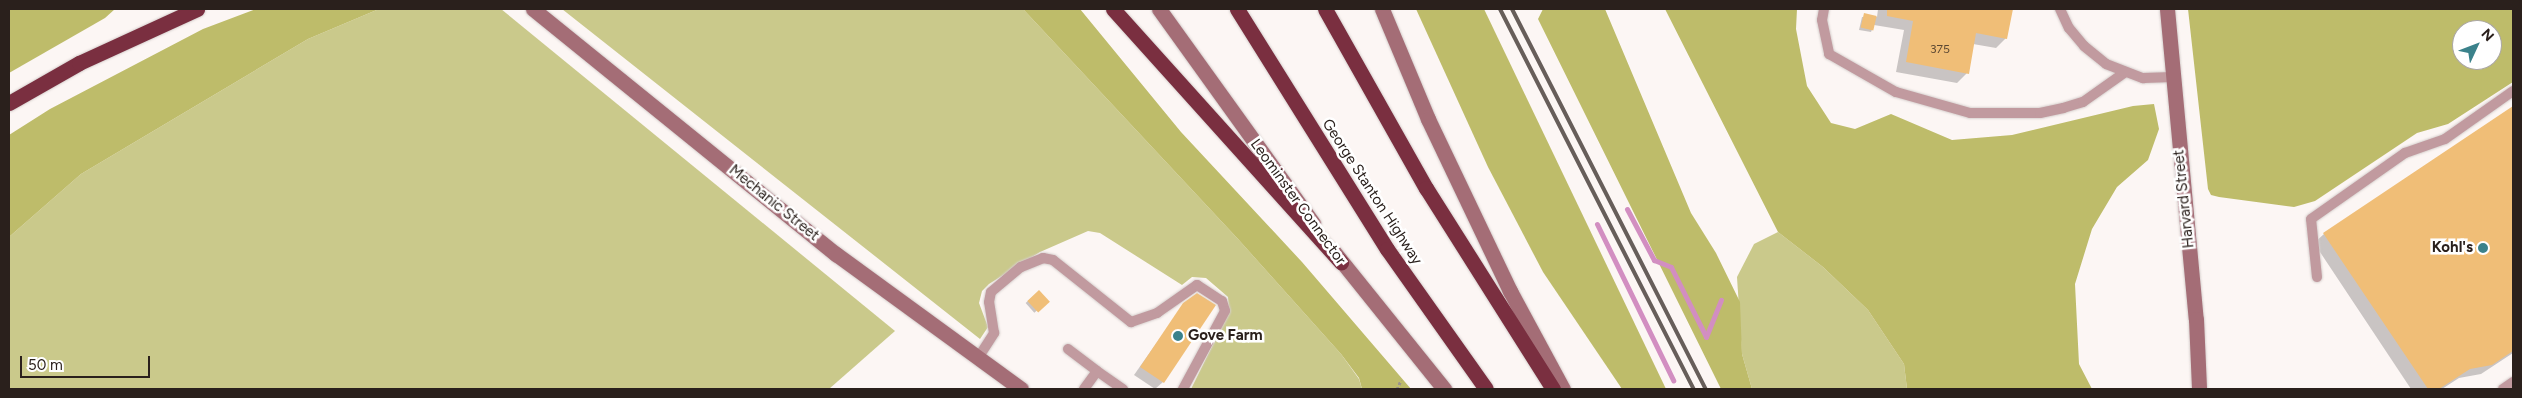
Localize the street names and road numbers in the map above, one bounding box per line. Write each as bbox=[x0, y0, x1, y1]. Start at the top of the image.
street label: George Stanton Highway bbox=[1318, 116, 1426, 268]
street label: Leominster Connector bbox=[1246, 136, 1350, 268]
street label: Harvard Street bbox=[2170, 149, 2198, 249]
street label: Mechanic Street bbox=[725, 161, 823, 245]

